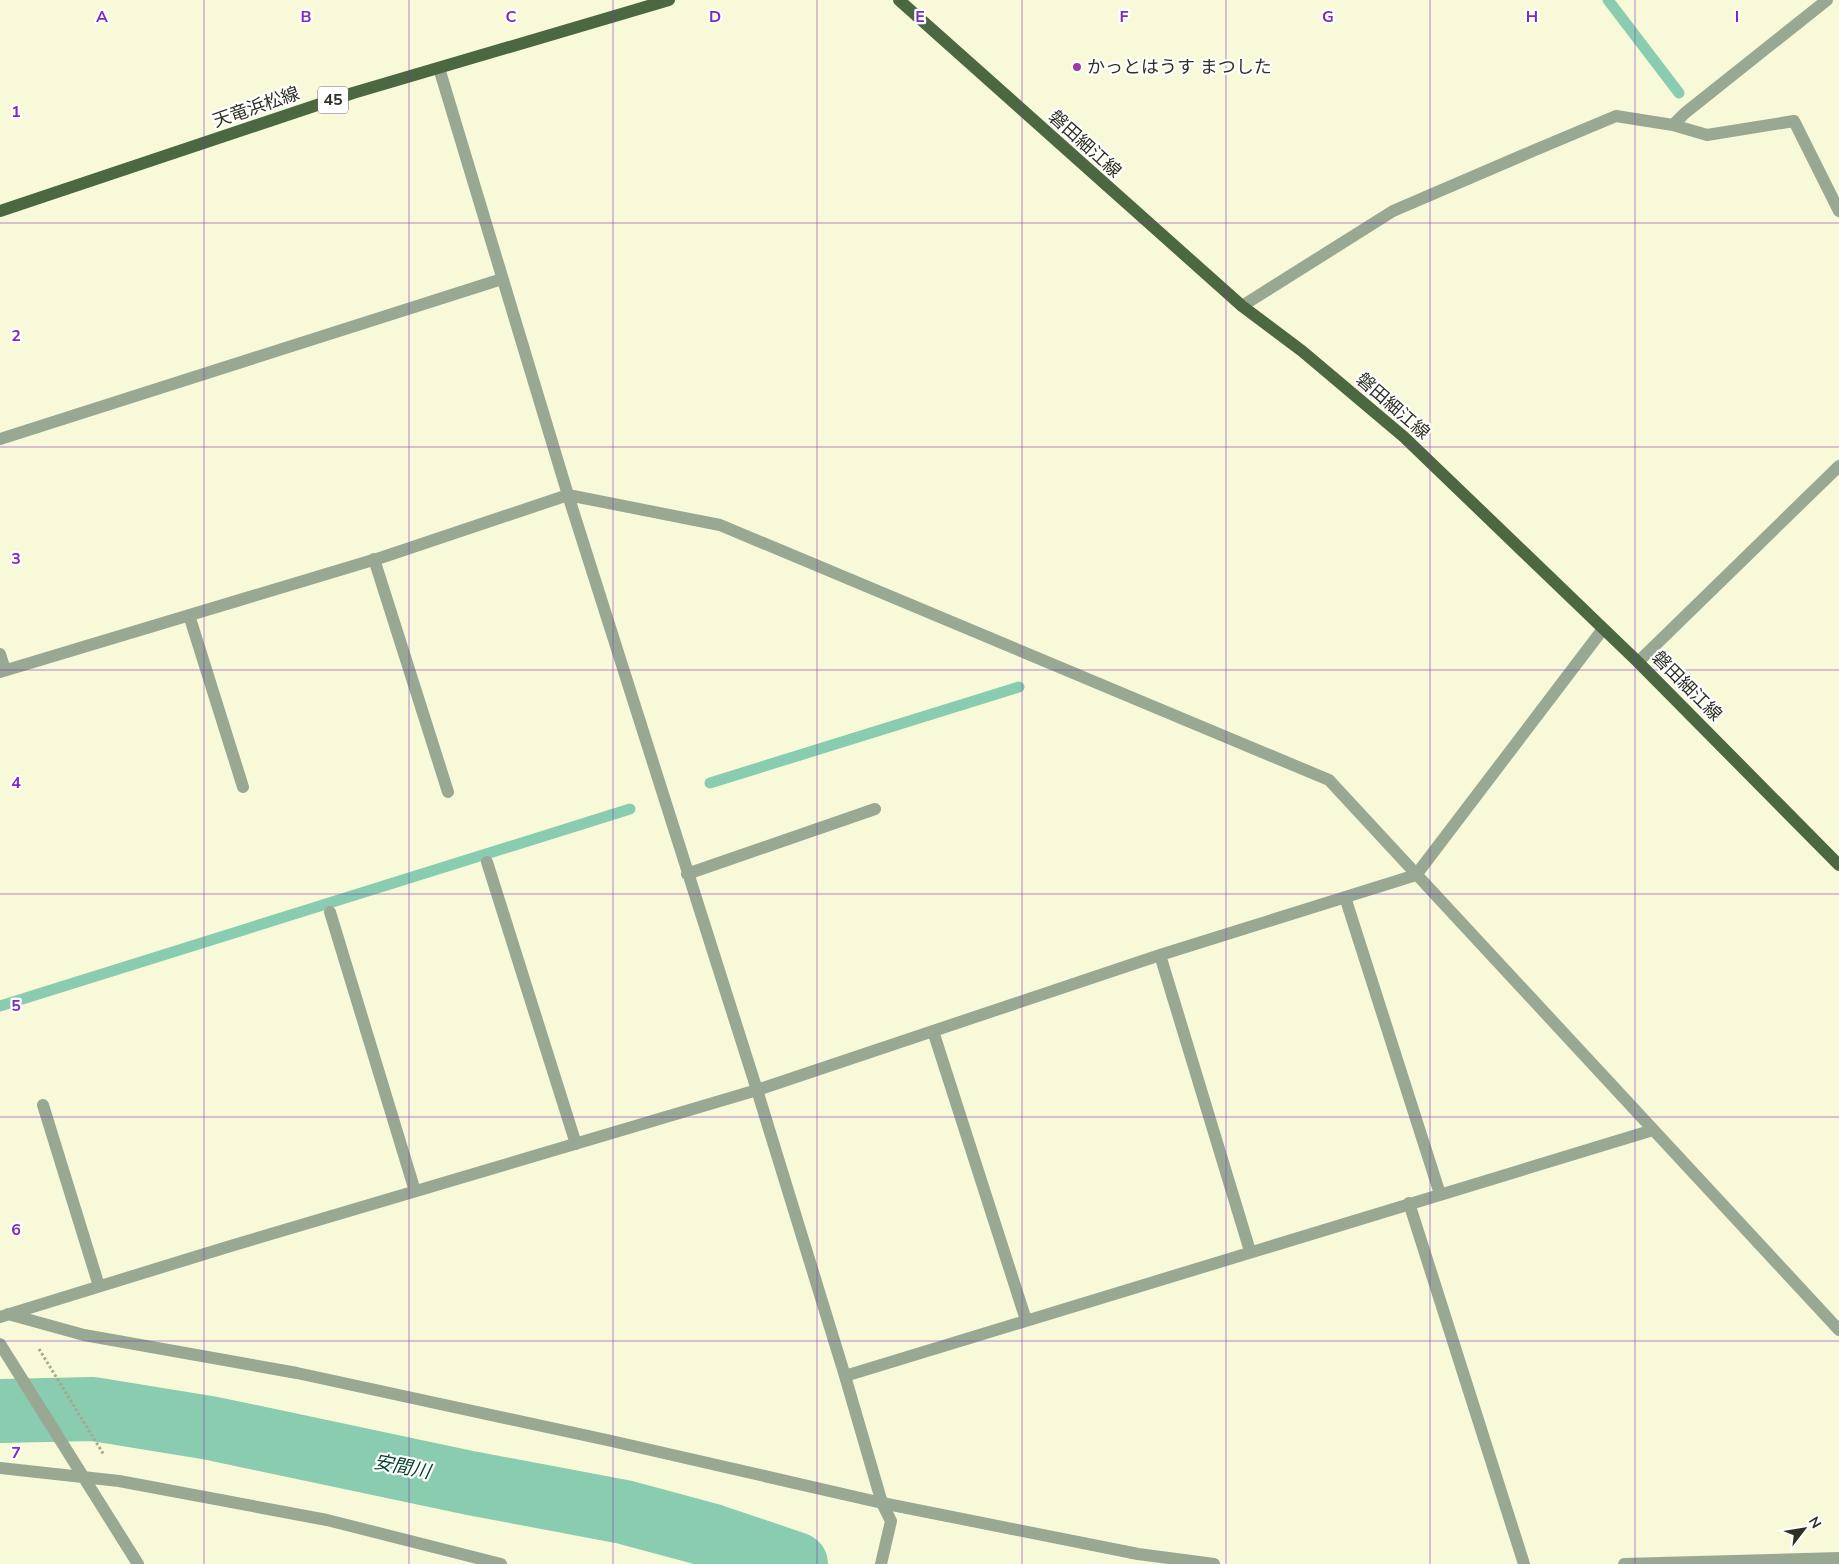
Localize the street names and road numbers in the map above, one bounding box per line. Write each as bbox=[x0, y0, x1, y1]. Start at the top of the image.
street label: 天竜浜松線 bbox=[210, 81, 302, 133]
road number: 45 bbox=[318, 86, 348, 114]
street label: 磐田細江線 bbox=[1044, 105, 1126, 183]
street label: 磐田細江線 bbox=[1351, 367, 1435, 445]
street label: 磐田細江線 bbox=[1647, 646, 1727, 726]

